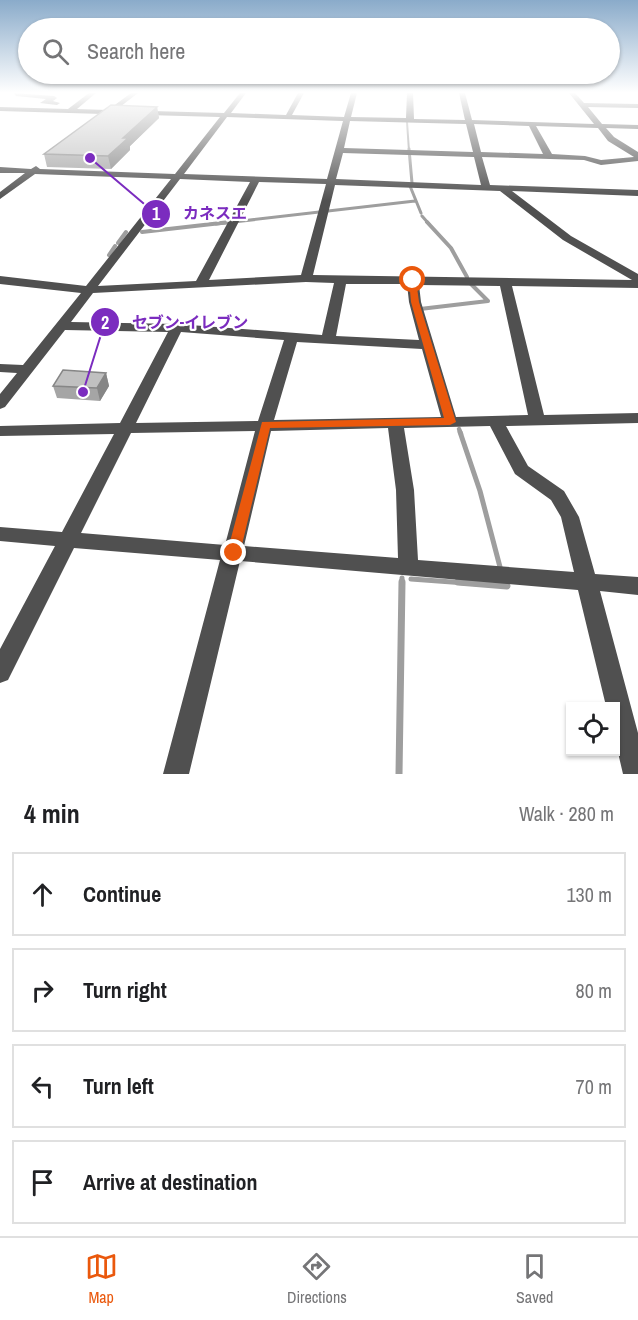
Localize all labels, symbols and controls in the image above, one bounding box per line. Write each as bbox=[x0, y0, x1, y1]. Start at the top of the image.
search box bbox=[18, 18, 620, 84]
icon: search bbox=[39, 35, 72, 68]
text: Search here bbox=[87, 36, 185, 66]
callout: カネスエ bbox=[141, 197, 259, 231]
text: 1 bbox=[152, 201, 161, 226]
text: カネスエ bbox=[183, 202, 247, 224]
route start bbox=[399, 266, 425, 292]
callout: セブン-イレブン bbox=[90, 305, 260, 339]
text: 2 bbox=[101, 310, 109, 335]
text: セブン-イレブン bbox=[132, 311, 248, 333]
route end bbox=[220, 539, 246, 565]
map controls bbox=[566, 702, 620, 756]
button: locate bbox=[566, 702, 620, 756]
text: 4 min bbox=[24, 796, 80, 831]
text: Walk · 280 m bbox=[519, 800, 614, 827]
icon: ahead bbox=[26, 878, 59, 911]
text: Continue bbox=[83, 879, 161, 909]
text: 130 m bbox=[566, 881, 612, 908]
icon: right bbox=[26, 974, 59, 1007]
text: Turn right bbox=[83, 975, 167, 1005]
text: 80 m bbox=[576, 977, 612, 1004]
icon: left bbox=[26, 1070, 59, 1103]
text: Turn left bbox=[83, 1071, 154, 1101]
text: 70 m bbox=[576, 1073, 612, 1100]
icon: arrive bbox=[26, 1166, 59, 1199]
text: Arrive at destination bbox=[83, 1167, 257, 1197]
tab: Map bbox=[85, 1250, 118, 1308]
tab: Directions bbox=[287, 1250, 347, 1308]
tab: Saved bbox=[516, 1250, 553, 1308]

